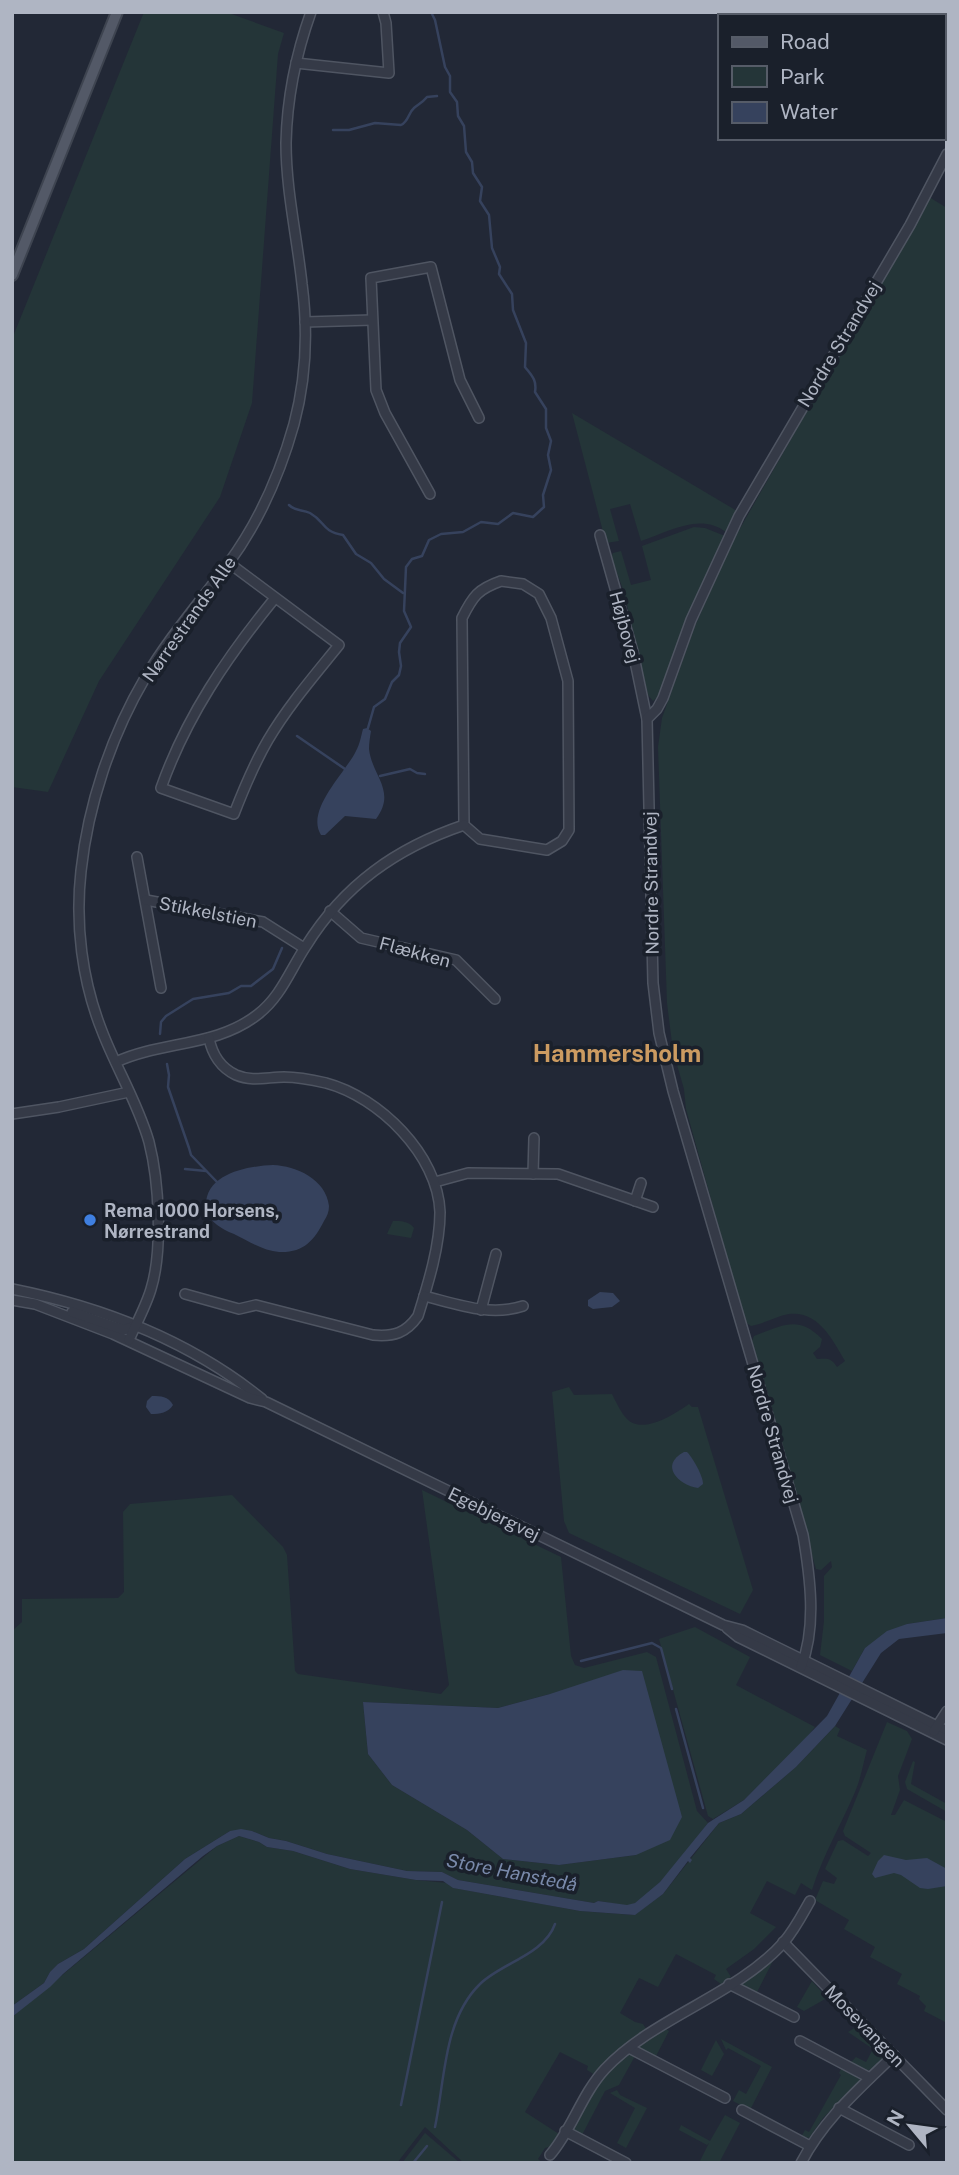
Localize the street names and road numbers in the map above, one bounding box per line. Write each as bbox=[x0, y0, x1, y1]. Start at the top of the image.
street label: Nordre Strandvej bbox=[793, 277, 885, 411]
street label: Nørrestrands Alle bbox=[138, 552, 240, 686]
street label: Højbovej bbox=[605, 589, 645, 665]
street label: Nordre Strandvej bbox=[639, 811, 663, 955]
street label: Stikkelstien bbox=[157, 892, 259, 932]
street label: Flækken bbox=[377, 932, 453, 972]
street label: Nordre Strandvej bbox=[743, 1362, 803, 1506]
street label: Egebjergvej bbox=[445, 1483, 543, 1545]
street label: Mosevangen bbox=[821, 1981, 909, 2071]

